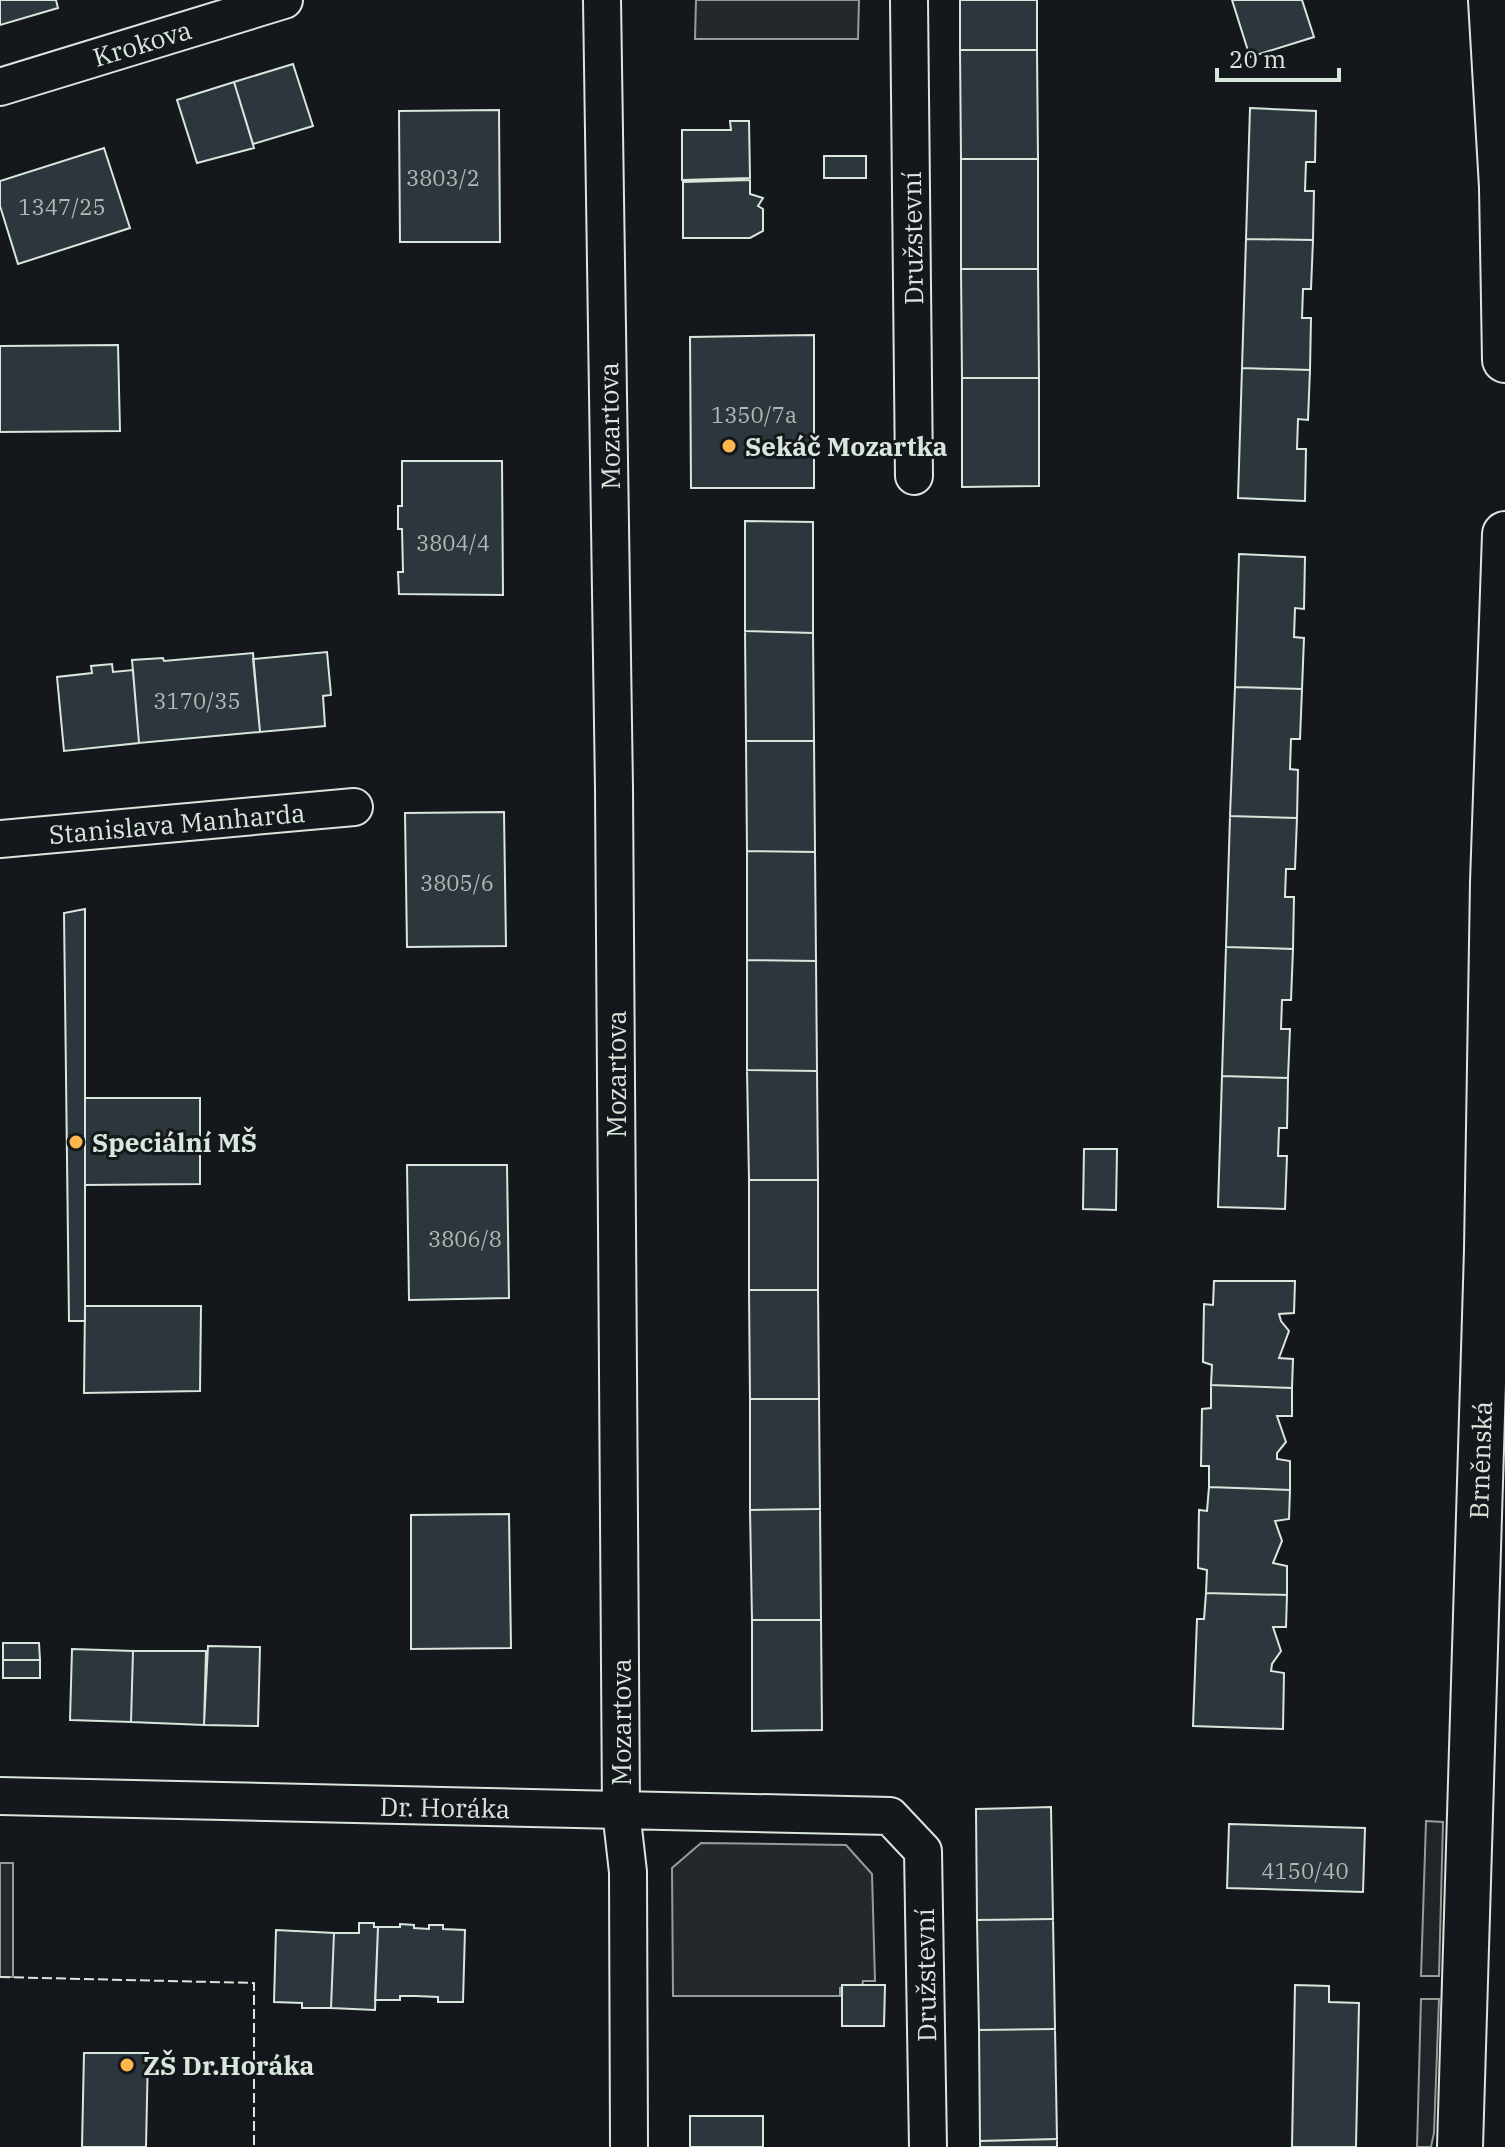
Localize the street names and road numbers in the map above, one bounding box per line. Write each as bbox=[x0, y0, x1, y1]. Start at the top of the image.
street label: Krokova bbox=[89, 12, 195, 74]
street label: Družstevní bbox=[894, 171, 930, 305]
street label: Mozartova bbox=[591, 362, 627, 490]
street label: Stanislava Manharda bbox=[47, 795, 307, 851]
street label: Mozartova bbox=[599, 1010, 633, 1138]
street label: Brněnská bbox=[1461, 1400, 1499, 1520]
street label: Mozartova bbox=[604, 1658, 638, 1786]
street label: Dr. Horáka bbox=[379, 1789, 511, 1825]
street label: Družstevní bbox=[907, 1908, 943, 2042]

